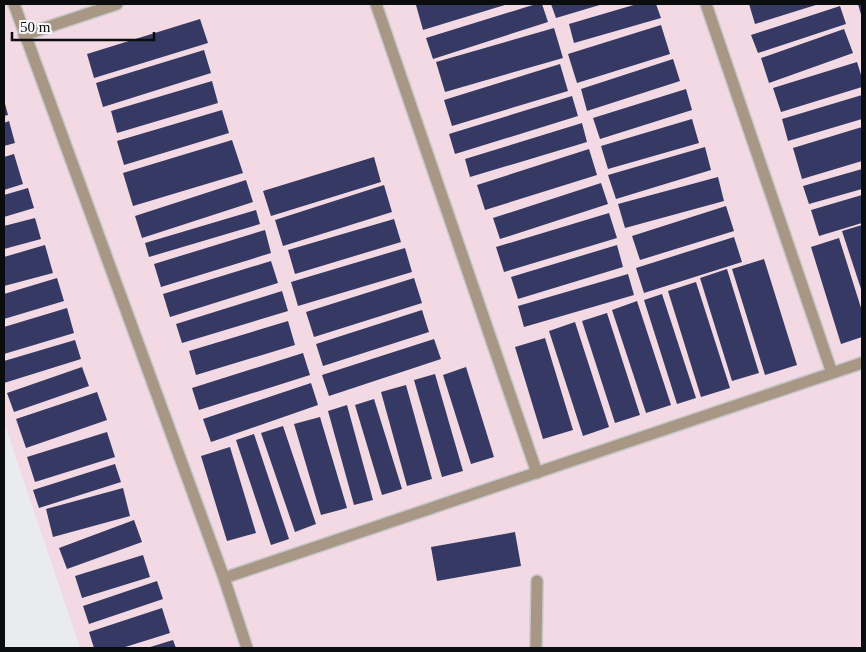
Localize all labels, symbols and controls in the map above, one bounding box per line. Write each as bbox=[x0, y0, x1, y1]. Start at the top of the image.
scale bar bbox=[12, 10, 155, 42]
text: 50 m bbox=[20, 19, 51, 35]

